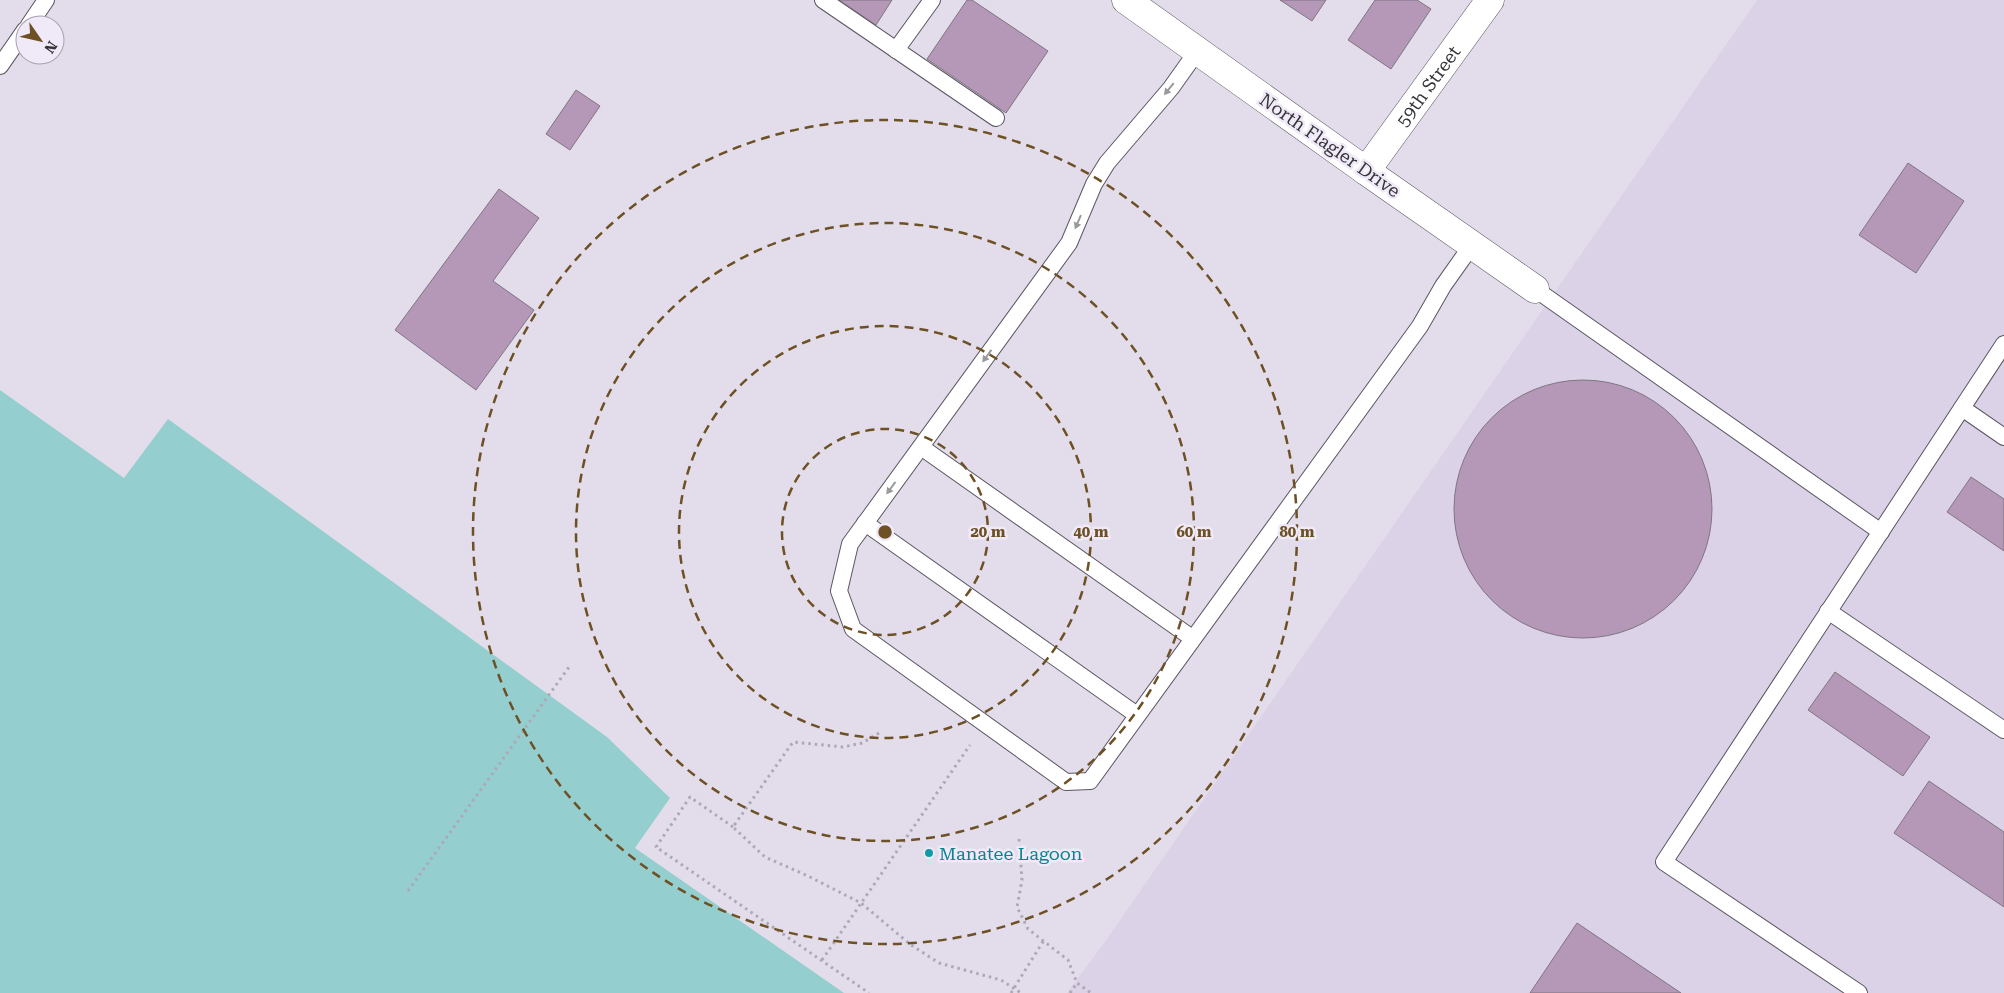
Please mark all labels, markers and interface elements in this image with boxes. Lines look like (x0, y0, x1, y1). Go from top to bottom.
north arrow (15, 15, 65, 65)
text: N (41, 38, 60, 56)
street label: 59th Street (1392, 41, 1464, 130)
one-way arrow (1163, 83, 1174, 96)
street label: North Flagler Drive (1256, 89, 1404, 201)
one-way arrow (1074, 215, 1081, 230)
one-way arrow (982, 349, 992, 363)
one-way arrow (886, 481, 896, 495)
centre of rings (876, 523, 894, 541)
text: 20 m (970, 523, 1006, 541)
text: 40 m (1073, 523, 1109, 541)
text: 60 m (1176, 523, 1212, 541)
text: 80 m (1279, 523, 1315, 541)
place label: Manatee Lagoon (939, 843, 1083, 864)
marker: Manatee Lagoon (923, 847, 935, 859)

